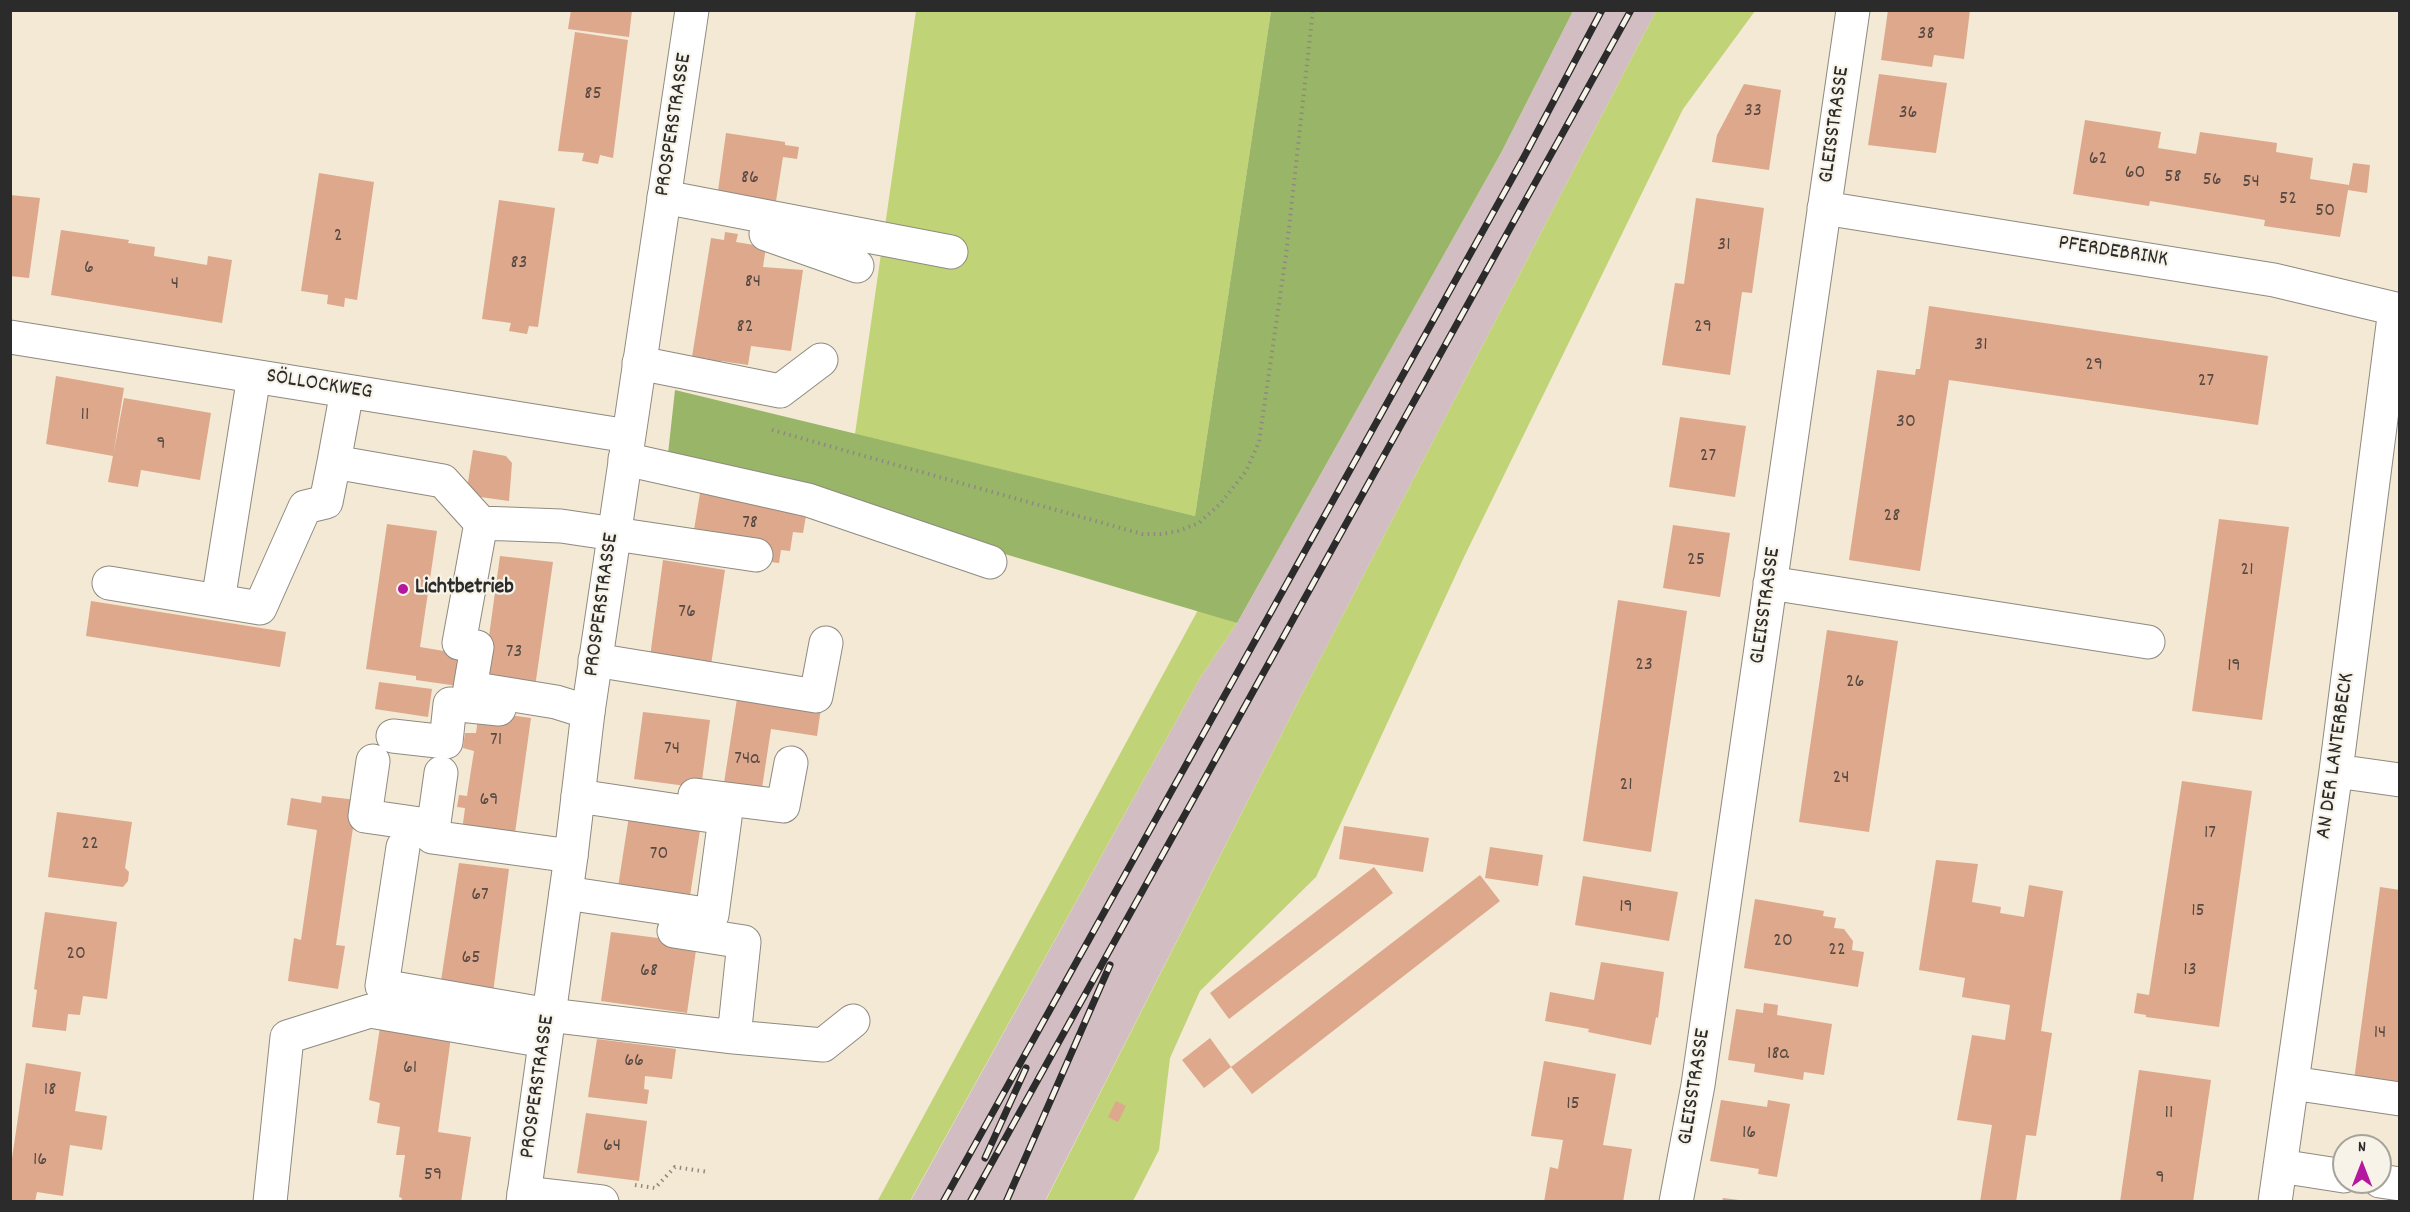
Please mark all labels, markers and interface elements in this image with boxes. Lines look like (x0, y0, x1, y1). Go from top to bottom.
house number: 38 (1918, 23, 1934, 47)
street label: PROSPERSTRASSE (651, 52, 699, 198)
street label: GLEISSTRASSE (1815, 65, 1857, 185)
house number: 85 (584, 83, 602, 107)
house number: 33 (1744, 100, 1762, 124)
house number: 36 (1899, 102, 1917, 126)
house number: 62 (2089, 148, 2107, 172)
house number: 60 (2125, 162, 2145, 186)
house number: 58 (2164, 166, 2182, 190)
house number: 86 (741, 167, 759, 191)
house number: 56 (2202, 169, 2222, 193)
house number: 54 (2242, 171, 2260, 195)
house number: 52 (2279, 188, 2297, 212)
house number: 50 (2315, 200, 2335, 224)
house number: 2 (334, 225, 342, 249)
street label: PFERDEBRINK (2056, 231, 2170, 275)
house number: 31 (1717, 234, 1731, 258)
house number: 83 (511, 252, 527, 276)
house number: 6 (84, 257, 94, 281)
house number: 84 (745, 271, 761, 295)
house number: 4 (171, 273, 179, 297)
house number: 82 (737, 316, 753, 340)
house number: 29 (1694, 316, 1712, 340)
house number: 31 (1974, 334, 1988, 358)
house number: 29 (2085, 354, 2103, 378)
street label: SÖLLOCKWEG (264, 365, 374, 407)
house number: 27 (2198, 370, 2214, 394)
house number: 11 (81, 404, 89, 428)
house number: 30 (1896, 411, 1916, 435)
house number: 9 (156, 433, 166, 457)
house number: 27 (1700, 445, 1716, 469)
house number: 28 (1884, 505, 1900, 529)
house number: 78 (742, 512, 758, 536)
street label: PROSPERSTRASSE (580, 532, 626, 678)
street label: GLEISSTRASSE (1746, 546, 1788, 666)
house number: 25 (1687, 549, 1705, 573)
house number: 21 (2240, 559, 2254, 583)
place label: Lichtbetrieb (415, 576, 514, 602)
marker: Lichtbetrieb (396, 582, 410, 596)
house number: 76 (678, 601, 696, 625)
house number: 73 (506, 641, 522, 665)
house number: 23 (1635, 654, 1653, 678)
house number: 19 (2227, 655, 2241, 679)
house number: 26 (1846, 671, 1864, 695)
street label: AN DER LANTERBECK (2312, 671, 2362, 841)
house number: 71 (490, 729, 502, 753)
house number: 74 (664, 738, 680, 762)
house number: 74a (734, 748, 760, 772)
house number: 24 (1832, 767, 1850, 791)
house number: 21 (1619, 774, 1633, 798)
house number: 69 (480, 789, 498, 813)
house number: 17 (2204, 822, 2216, 846)
house number: 22 (81, 833, 99, 857)
house number: 70 (650, 843, 668, 867)
house number: 67 (471, 884, 489, 908)
house number: 19 (1619, 896, 1633, 920)
house number: 15 (2191, 900, 2205, 924)
house number: 20 (1773, 930, 1793, 954)
house number: 22 (1828, 939, 1846, 963)
house number: 20 (66, 943, 86, 967)
house number: 65 (461, 947, 481, 971)
house number: 13 (2183, 959, 2197, 983)
house number: 68 (640, 960, 658, 984)
street label: PROSPERSTRASSE (516, 1014, 562, 1160)
house number: 14 (2374, 1022, 2386, 1046)
street label: GLEISSTRASSE (1674, 1027, 1718, 1147)
house number: 18a (1767, 1043, 1789, 1067)
house number: 66 (624, 1050, 644, 1074)
house number: 61 (403, 1057, 417, 1081)
house number: 18 (44, 1079, 56, 1103)
house number: 15 (1566, 1093, 1580, 1117)
house number: 11 (2165, 1102, 2173, 1126)
house number: 16 (1742, 1122, 1756, 1146)
north arrow (2332, 1134, 2392, 1194)
house number: 64 (603, 1135, 621, 1159)
text: N (2358, 1136, 2366, 1159)
house number: 16 (33, 1149, 47, 1173)
house number: 59 (424, 1164, 442, 1188)
house number: 9 (2155, 1167, 2165, 1191)

